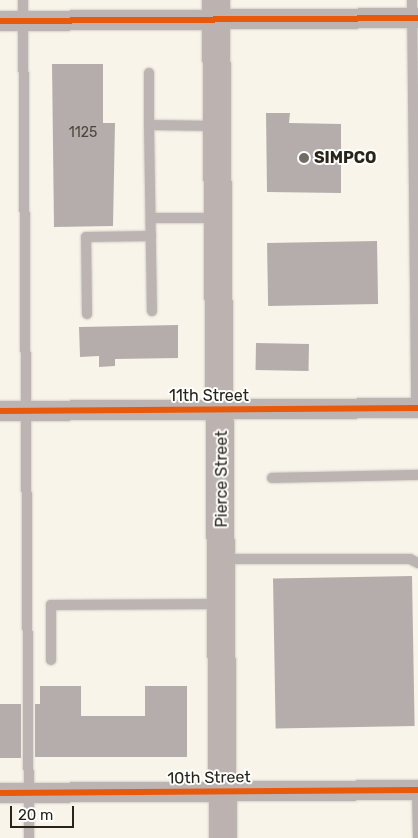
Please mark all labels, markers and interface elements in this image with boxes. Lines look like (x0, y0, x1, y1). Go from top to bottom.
house number: 1125 (69, 125, 97, 141)
place label: SIMPCO (314, 148, 376, 168)
marker: SIMPCO (298, 152, 310, 164)
street label: 11th Street (169, 386, 249, 406)
street label: Pierce Street (212, 431, 232, 527)
street label: 10th Street (167, 768, 251, 788)
scale bar (12, 796, 76, 828)
text: 20 m (18, 806, 53, 824)

